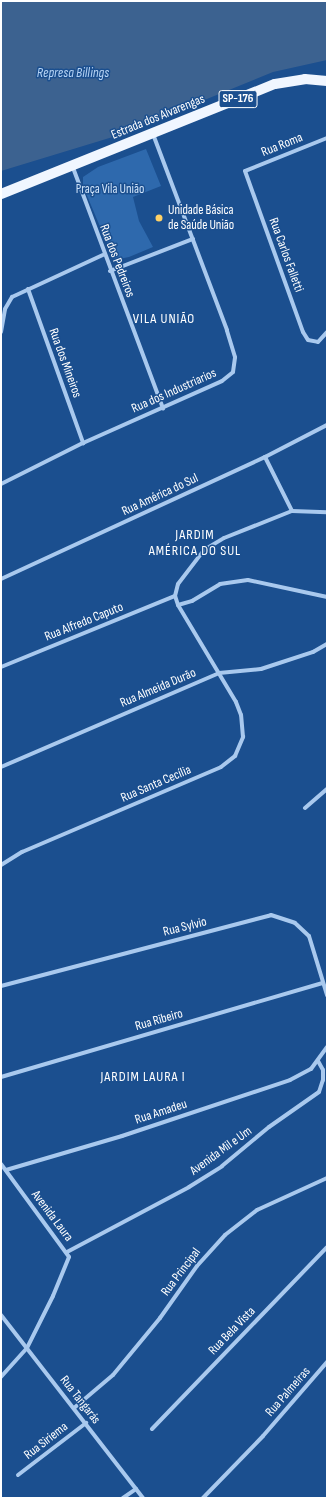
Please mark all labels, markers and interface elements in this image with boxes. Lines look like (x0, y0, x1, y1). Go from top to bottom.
water label: Represa Billings (37, 65, 109, 81)
road number: SP-176 (218, 89, 258, 109)
street label: Estrada dos Alvarengas (109, 91, 207, 143)
street label: Rua Roma (259, 130, 305, 160)
park label: Praça Vila União (76, 181, 144, 197)
place label: Unidade Básica de Saúde União (168, 203, 234, 234)
marker: Unidade Básica de Saúde União (153, 212, 165, 224)
street label: Rua Carlos Falletti (265, 216, 307, 294)
street label: Rua dos Pedreiros (96, 222, 138, 300)
district label: VILA UNIÃO (133, 311, 195, 327)
street label: Rua dos Mineiros (45, 326, 85, 400)
street label: Rua dos Industriarios (129, 365, 219, 417)
street label: Rua América do Sul (119, 471, 201, 519)
district label: JARDIM AMÉRICA DO SUL (149, 527, 241, 560)
street label: Rua Alfredo Caputo (43, 599, 125, 645)
street label: Rua Almeida Durão (118, 665, 198, 711)
street label: Rua Santa Cecília (119, 762, 193, 806)
street label: Rua Sylvio (162, 914, 208, 940)
street label: Rua Ribeiro (133, 1006, 185, 1034)
district label: JARDIM LAURA I (100, 1069, 186, 1085)
street label: Rua Amadeu (133, 1096, 189, 1128)
street label: Avenida Mil e Um (187, 1123, 255, 1179)
street label: Avenida Laura (28, 1187, 76, 1245)
street label: Rua Principal (158, 1245, 204, 1299)
street label: Rua Bela Vista (205, 1304, 259, 1358)
street label: Rua Palmeiras (262, 1364, 314, 1420)
street label: Rua Tangarás (56, 1373, 104, 1427)
street label: Rua Siriema (21, 1419, 71, 1463)

